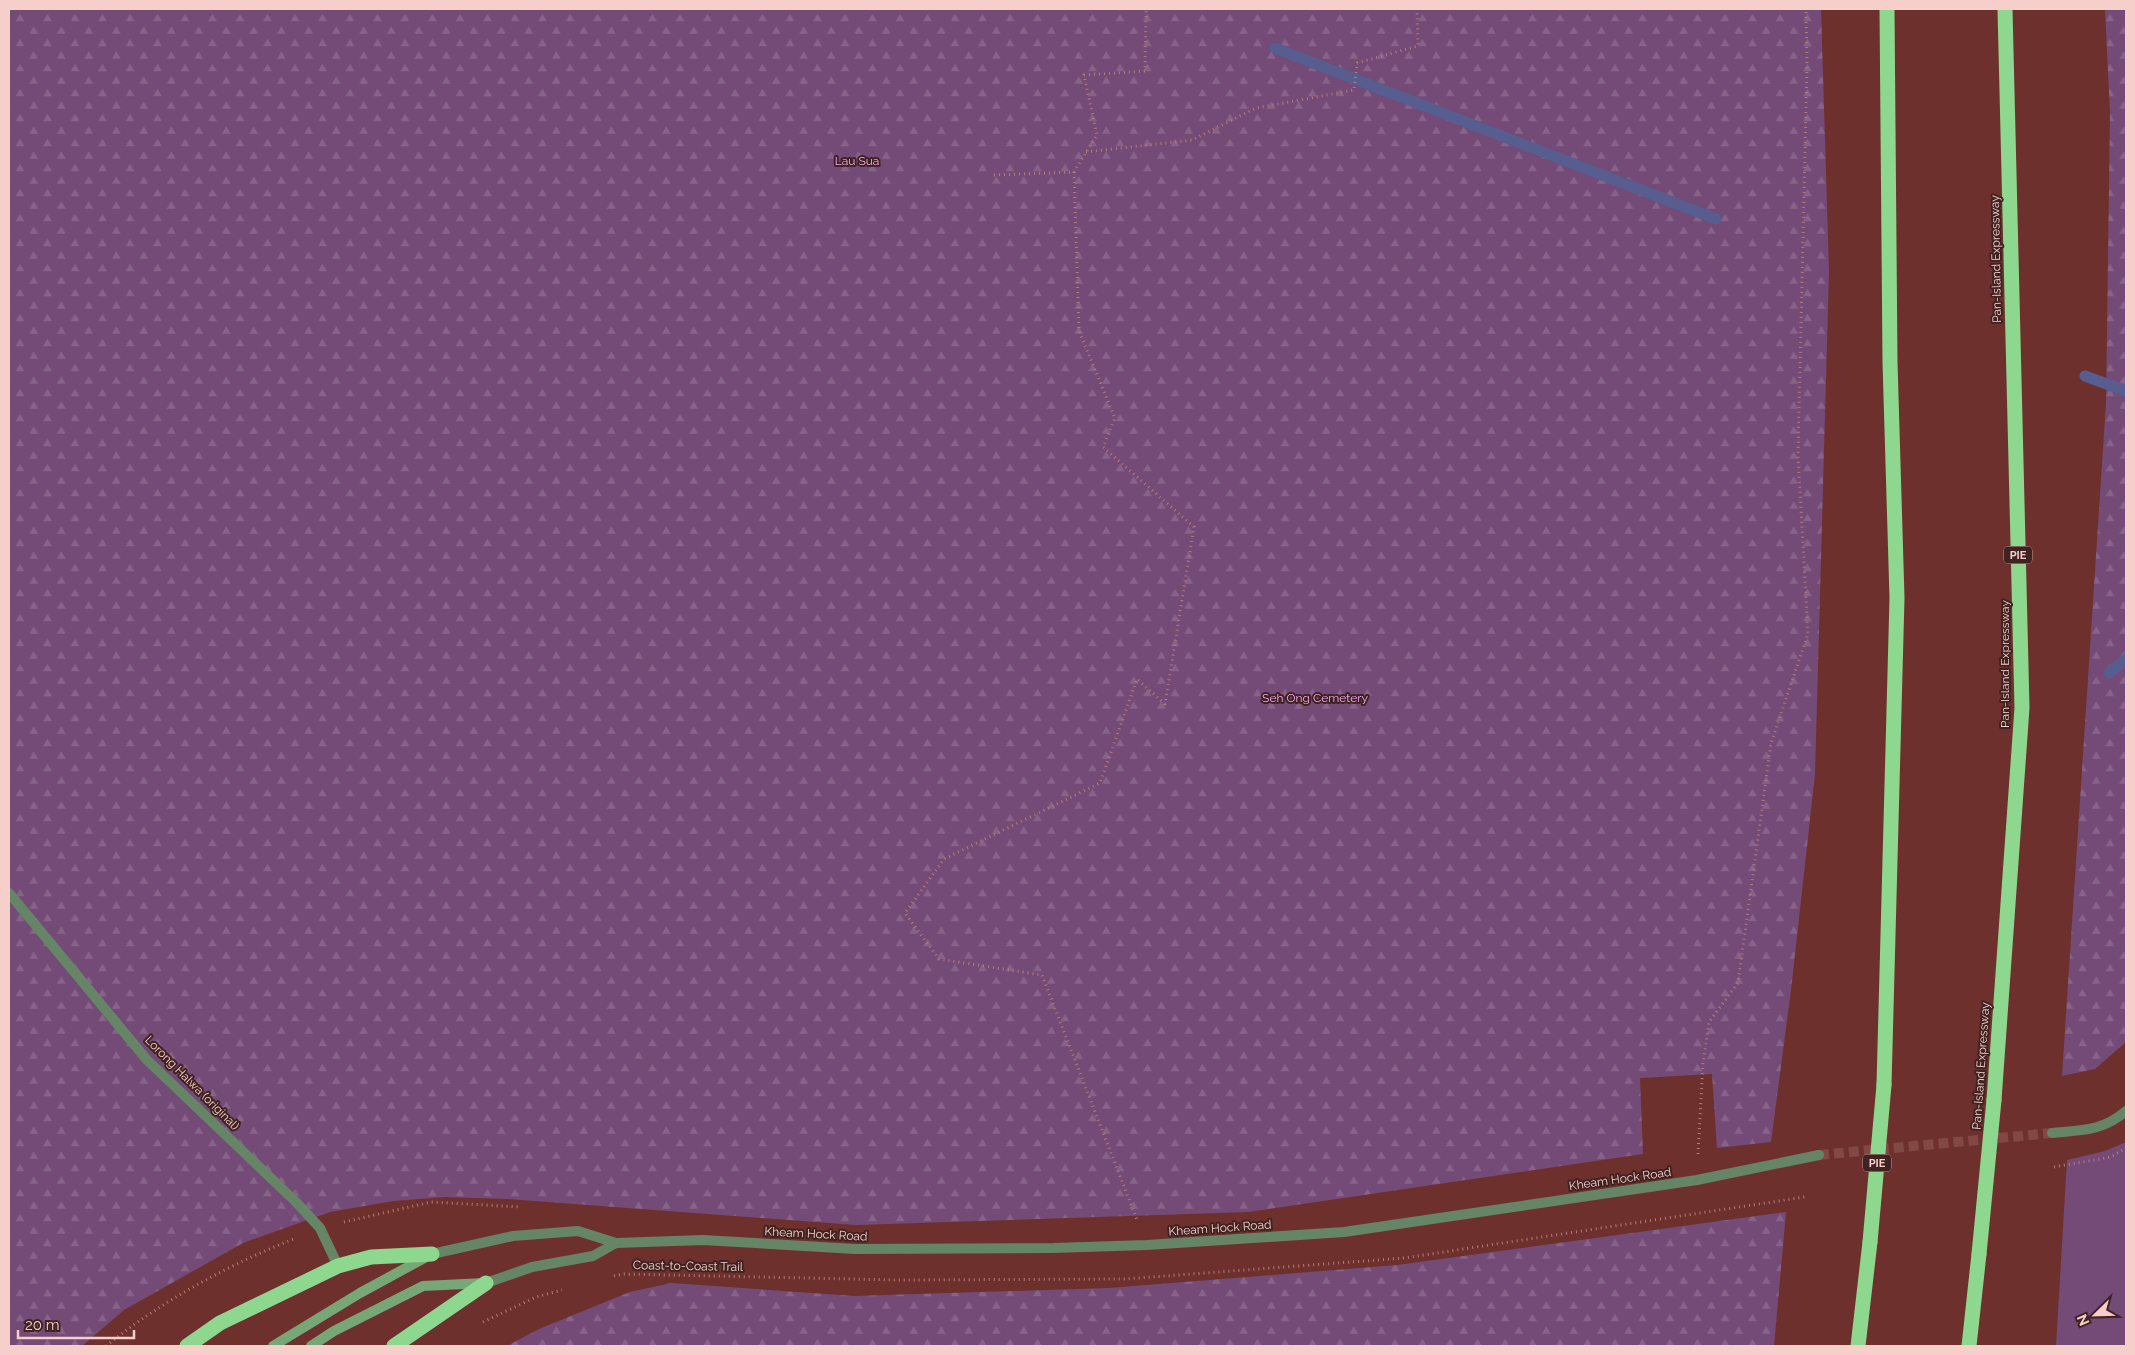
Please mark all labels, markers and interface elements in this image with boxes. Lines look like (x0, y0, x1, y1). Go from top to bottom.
park label: Lau Sua (835, 154, 879, 168)
street label: Pan-Island Expressway (1988, 195, 2004, 323)
road number: PIE (2004, 546, 2032, 564)
street label: Pan-Island Expressway (1998, 600, 2012, 728)
park label: Seh Ong Cemetery (1262, 691, 1368, 705)
street label: Pan-Island Expressway (1970, 1001, 1992, 1130)
street label: Lorong Halwa (original) (142, 1033, 242, 1133)
road number: PIE (1863, 1154, 1891, 1172)
street label: Kheam Hock Road (1568, 1165, 1672, 1193)
street label: Kheam Hock Road (1168, 1217, 1272, 1239)
street label: Kheam Hock Road (764, 1224, 868, 1244)
street label: Coast-to-Coast Trail (633, 1258, 744, 1274)
north arrow (2070, 1290, 2120, 1340)
scale bar (18, 1308, 134, 1340)
text: N (2074, 1312, 2092, 1328)
text: 20 m (25, 1316, 60, 1334)

